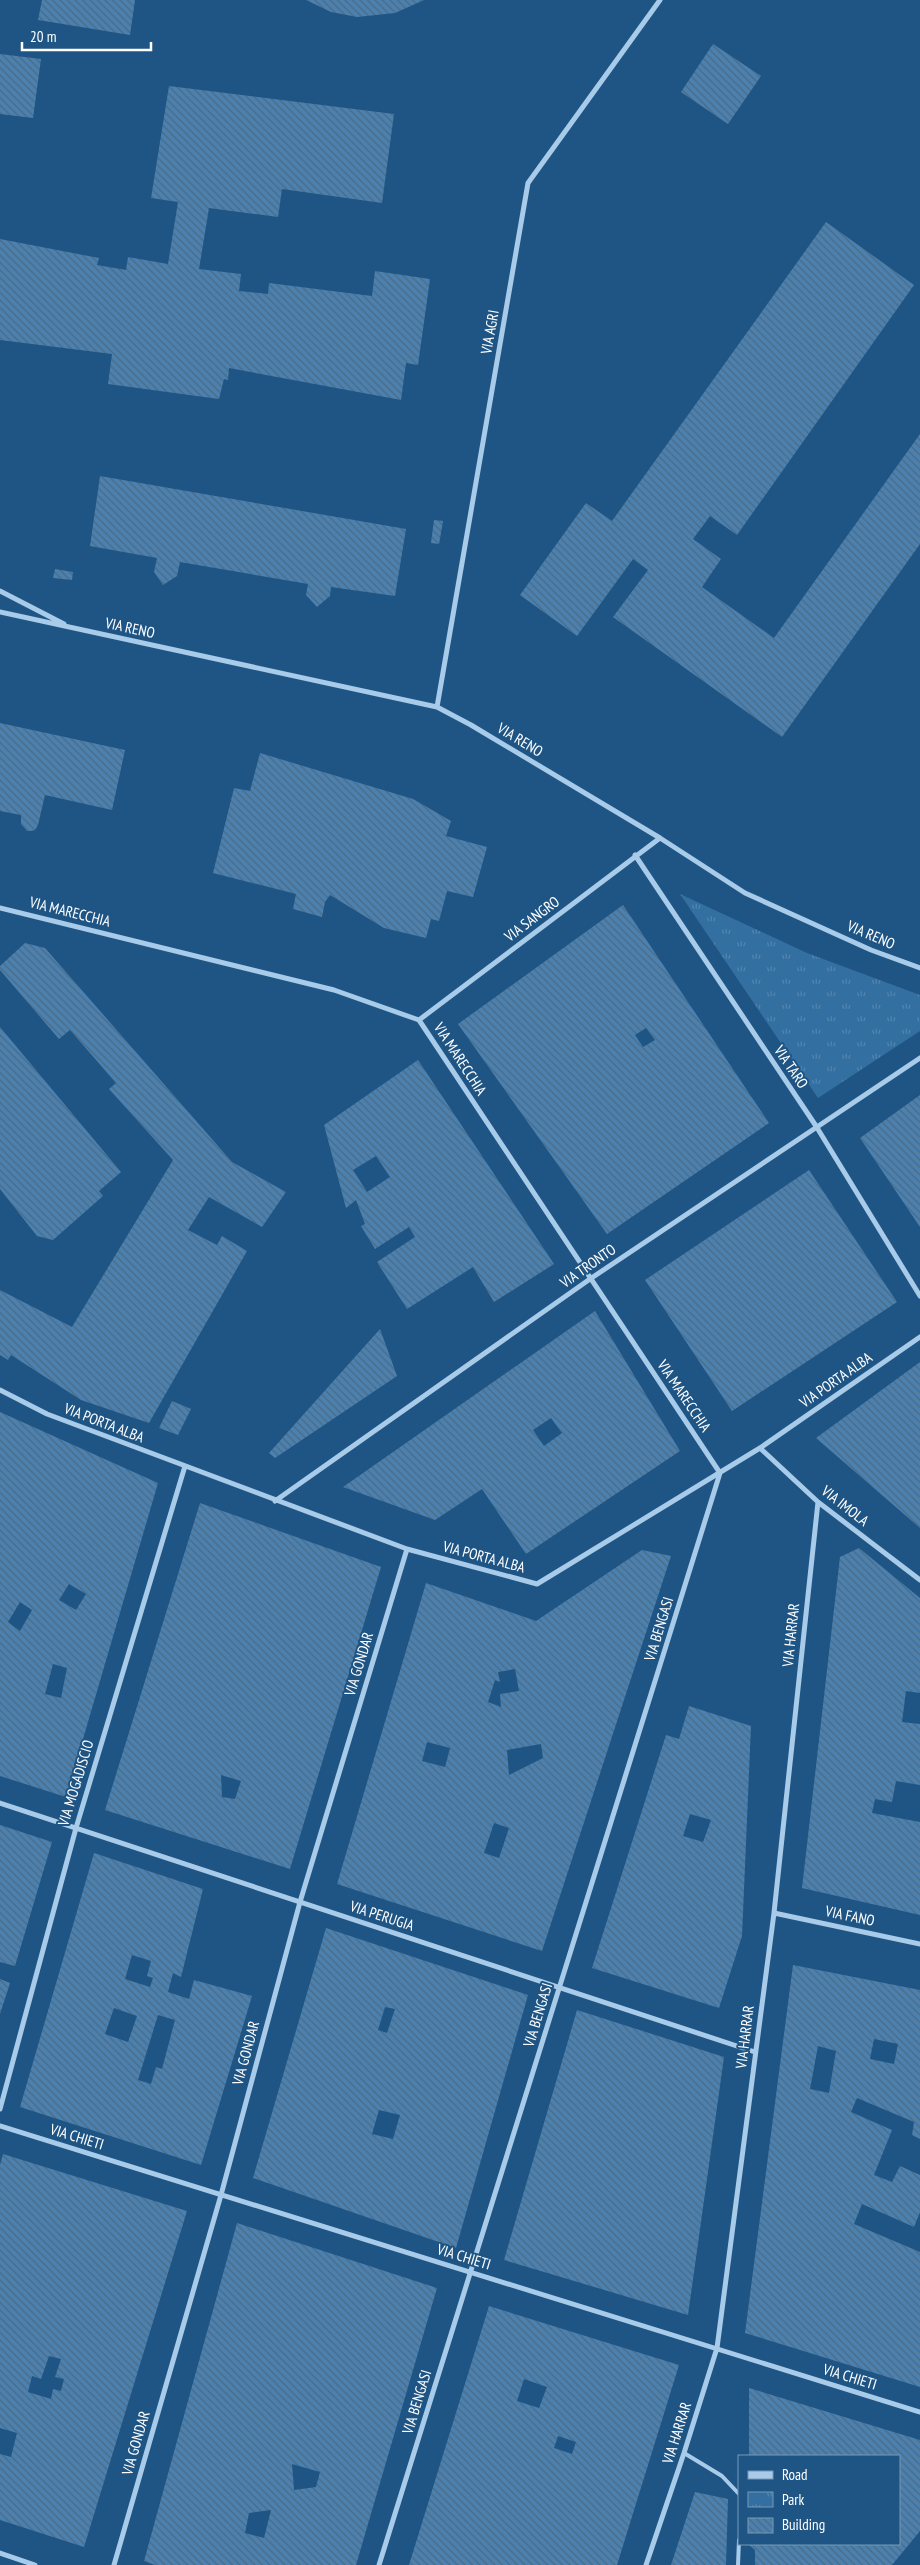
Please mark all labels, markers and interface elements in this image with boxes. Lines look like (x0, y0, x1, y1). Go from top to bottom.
scale bar (22, 20, 151, 52)
text: 20 m (30, 27, 56, 46)
street label: VIA AGRI (476, 308, 503, 357)
street label: VIA RENO (103, 613, 157, 642)
street label: VIA RENO (493, 718, 547, 761)
street label: VIA MARECCHIA (27, 892, 113, 931)
street label: VIA SANGRO (500, 892, 563, 946)
street label: VIA RENO (843, 916, 898, 953)
street label: VIA MARECCHIA (429, 1018, 491, 1099)
street label: VIA TARO (770, 1041, 813, 1092)
street label: VIA TRONTO (555, 1239, 619, 1292)
street label: VIA PORTA ALBA (795, 1347, 876, 1412)
street label: VIA MARECCHIA (653, 1355, 716, 1436)
street label: VIA PORTA ALBA (61, 1398, 148, 1447)
street label: VIA IMOLA (817, 1481, 874, 1531)
street label: VIA PORTA ALBA (440, 1536, 528, 1577)
street label: VIA BENGASI (639, 1594, 677, 1664)
street label: VIA HARRAR (778, 1602, 803, 1669)
street label: VIA GONDAR (340, 1630, 377, 1699)
street label: VIA MOGADISCIO (53, 1738, 98, 1829)
street label: VIA PERUGIA (347, 1896, 418, 1935)
street label: VIA FANO (823, 1901, 876, 1930)
street label: VIA BENGASI (518, 1980, 556, 2050)
street label: VIA HARRAR (731, 2004, 758, 2071)
street label: VIA GONDAR (228, 2019, 263, 2088)
street label: VIA CHIETI (47, 2119, 106, 2154)
street label: VIA CHIETI (434, 2239, 493, 2274)
street label: VIA CHIETI (820, 2359, 879, 2394)
street label: VIA BENGASI (397, 2367, 435, 2437)
street label: VIA HARRAR (657, 2400, 695, 2467)
street label: VIA GONDAR (117, 2409, 154, 2478)
legend (738, 2455, 900, 2545)
text: Road (782, 2465, 808, 2484)
text: Park (782, 2490, 804, 2509)
text: Building (782, 2515, 825, 2534)

